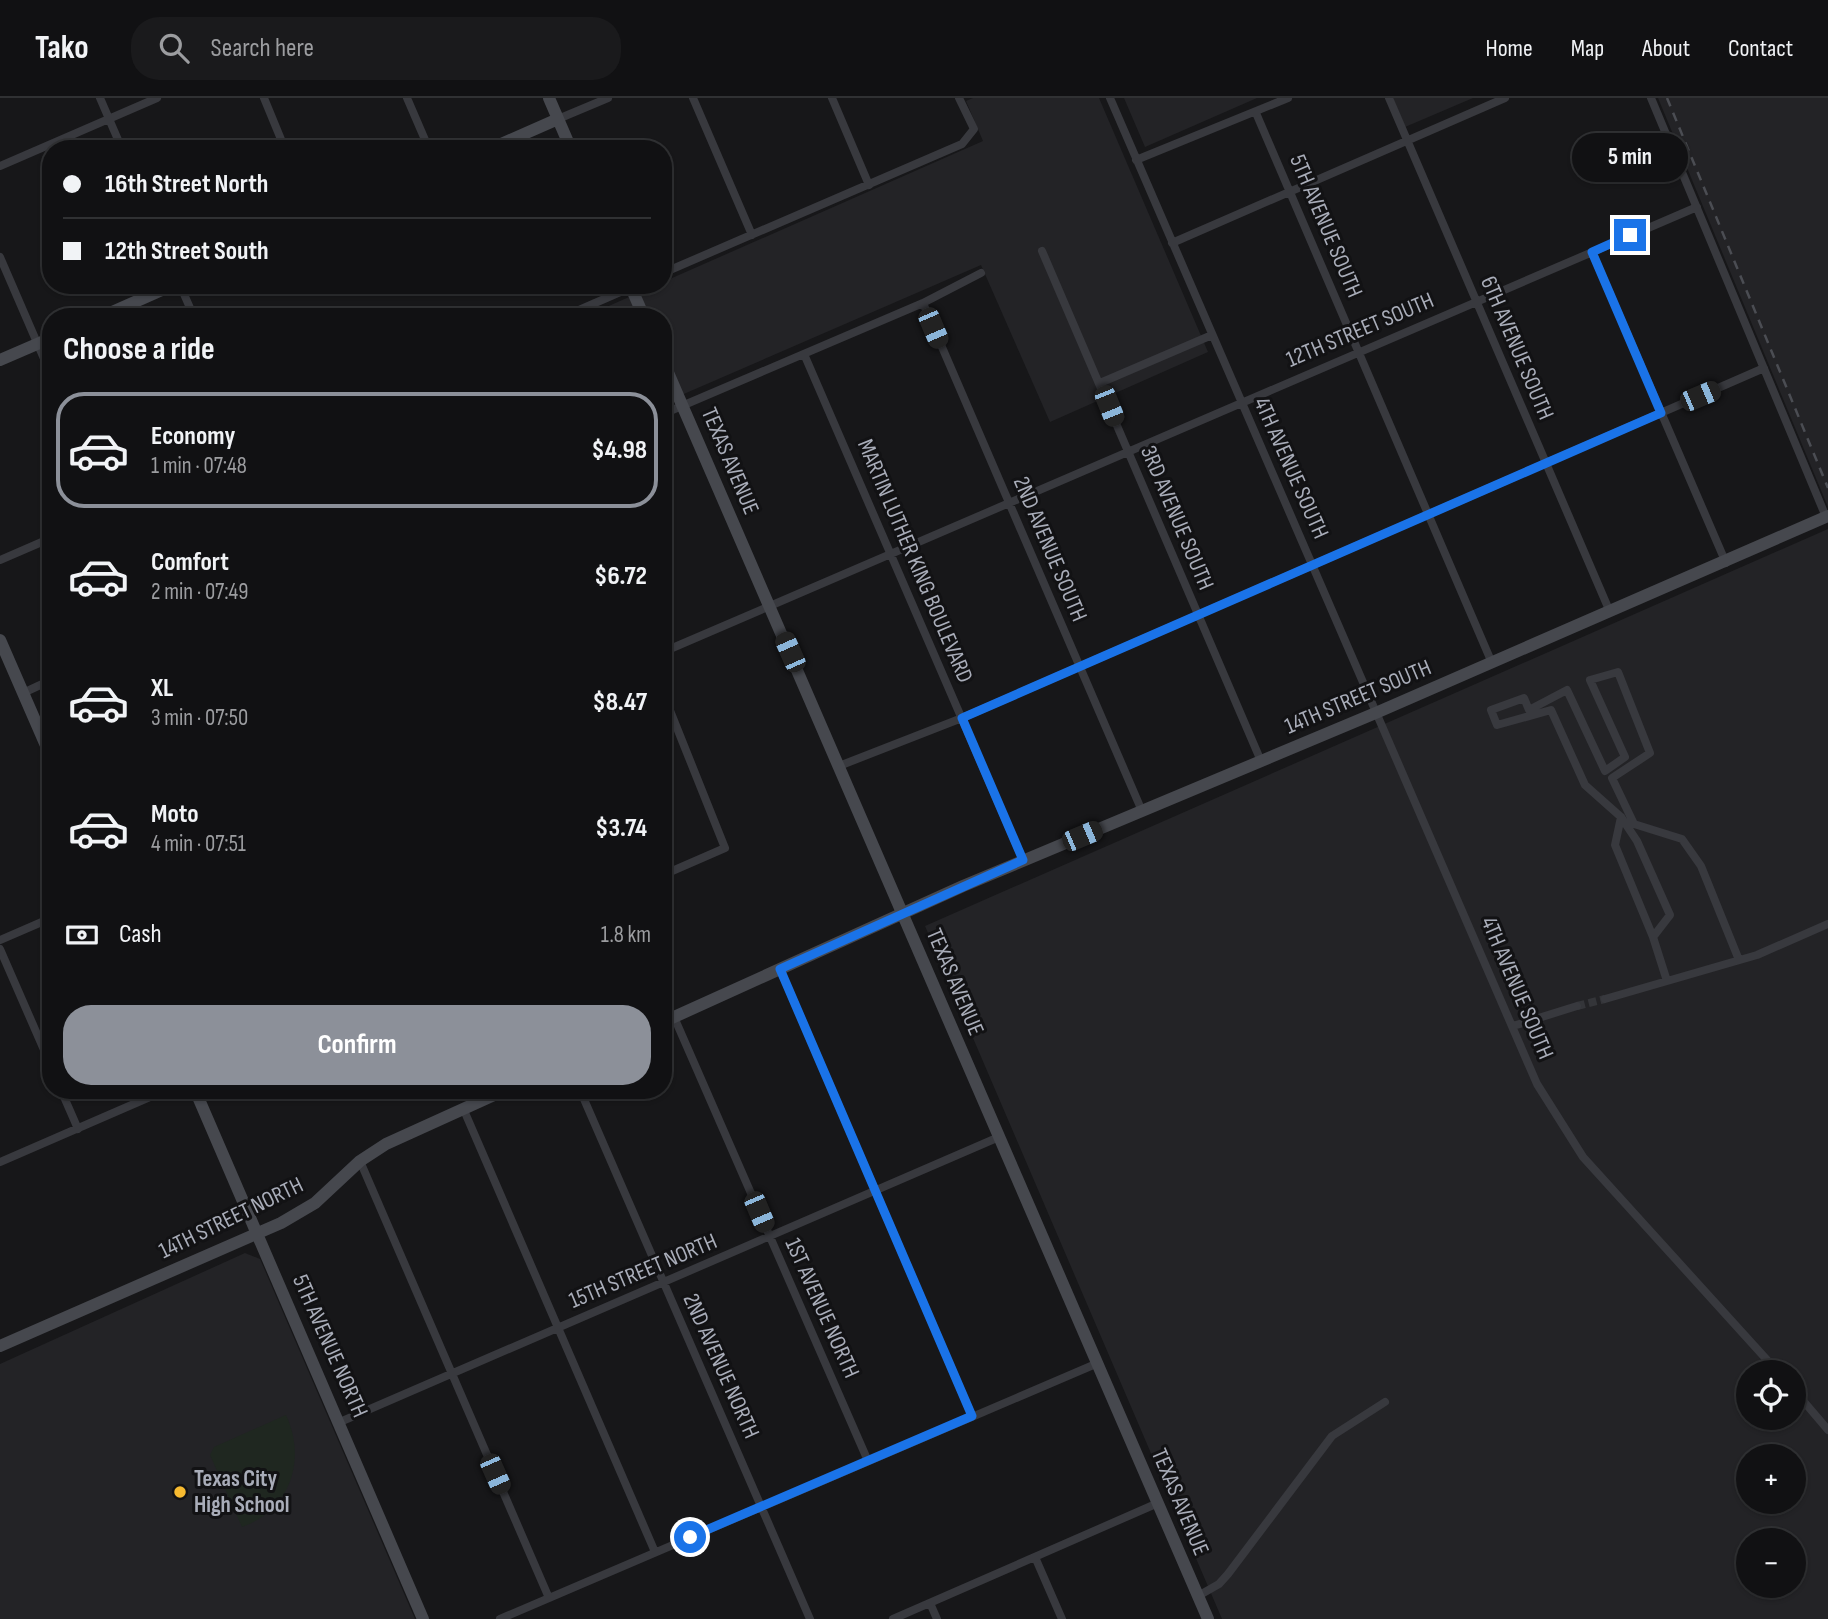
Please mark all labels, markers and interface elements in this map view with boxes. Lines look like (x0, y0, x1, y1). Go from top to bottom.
search box (131, 17, 621, 80)
text: Tako (35, 28, 89, 68)
icon: search (155, 29, 193, 67)
text: Search here (211, 33, 314, 64)
text: Home (1485, 34, 1533, 63)
text: Map (1571, 34, 1604, 63)
text: About (1642, 34, 1690, 63)
text: Contact (1728, 34, 1793, 63)
callout: 5 min (1572, 134, 1688, 183)
text: 5 min (1608, 143, 1652, 171)
street label: 5TH AVENUE SOUTH (1283, 150, 1369, 302)
text: 16th Street North (105, 169, 268, 200)
route end (1614, 219, 1646, 251)
text: 12th Street South (105, 236, 269, 267)
street label: 6TH AVENUE SOUTH (1474, 272, 1560, 424)
street label: 12TH STREET SOUTH (1282, 286, 1438, 374)
car (916, 305, 951, 351)
text: Choose a ride (63, 330, 215, 369)
car (1677, 378, 1724, 414)
car (1092, 383, 1127, 429)
street label: 4TH AVENUE SOUTH (1247, 393, 1335, 543)
street label: TEXAS AVENUE (695, 403, 765, 519)
icon: car (67, 419, 130, 482)
text: Economy (151, 421, 235, 452)
text: $4.98 (591, 435, 647, 466)
street label: MARTIN LUTHER KING BOULEVARD (851, 435, 979, 687)
street label: 3RD AVENUE SOUTH (1134, 442, 1220, 594)
text: 1 min · 07:48 (151, 452, 247, 480)
street label: 2ND AVENUE SOUTH (1007, 472, 1093, 626)
icon: car (67, 545, 130, 608)
text: Comfort (151, 547, 229, 578)
text: $6.72 (594, 561, 647, 592)
text: 2 min · 07:49 (151, 578, 248, 606)
car (772, 629, 809, 675)
street label: 14TH STREET SOUTH (1281, 654, 1435, 740)
icon: car (67, 671, 130, 734)
text: XL (151, 673, 173, 704)
text: $8.47 (592, 687, 647, 718)
text: 3 min · 07:50 (151, 704, 248, 732)
icon: car (67, 797, 130, 860)
text: Moto (151, 799, 199, 830)
text: $3.74 (595, 813, 647, 844)
car (1059, 818, 1106, 854)
text: 4 min · 07:51 (151, 830, 246, 858)
street label: 4TH AVENUE SOUTH (1474, 913, 1560, 1063)
icon: cash (63, 916, 101, 954)
text: Cash (119, 919, 162, 950)
text: 1.8 km (601, 921, 651, 949)
street label: TEXAS AVENUE (920, 924, 990, 1040)
button: Confirm (63, 1005, 651, 1085)
street label: 14TH STREET NORTH (154, 1171, 308, 1265)
car (742, 1189, 777, 1235)
street label: 15TH STREET NORTH (565, 1227, 721, 1315)
street label: 1ST AVENUE NORTH (779, 1234, 865, 1382)
street label: 5TH AVENUE NORTH (286, 1270, 374, 1422)
street label: 2ND AVENUE NORTH (677, 1289, 765, 1443)
map controls (1736, 1360, 1806, 1598)
button: locate (1736, 1360, 1806, 1430)
street label: TEXAS AVENUE (1145, 1444, 1215, 1560)
button: + (1736, 1444, 1806, 1514)
car (477, 1451, 514, 1497)
place label: Texas City High School (194, 1465, 289, 1519)
marker: Texas City High School (172, 1484, 188, 1500)
route start (674, 1521, 706, 1553)
button: − (1736, 1528, 1806, 1598)

